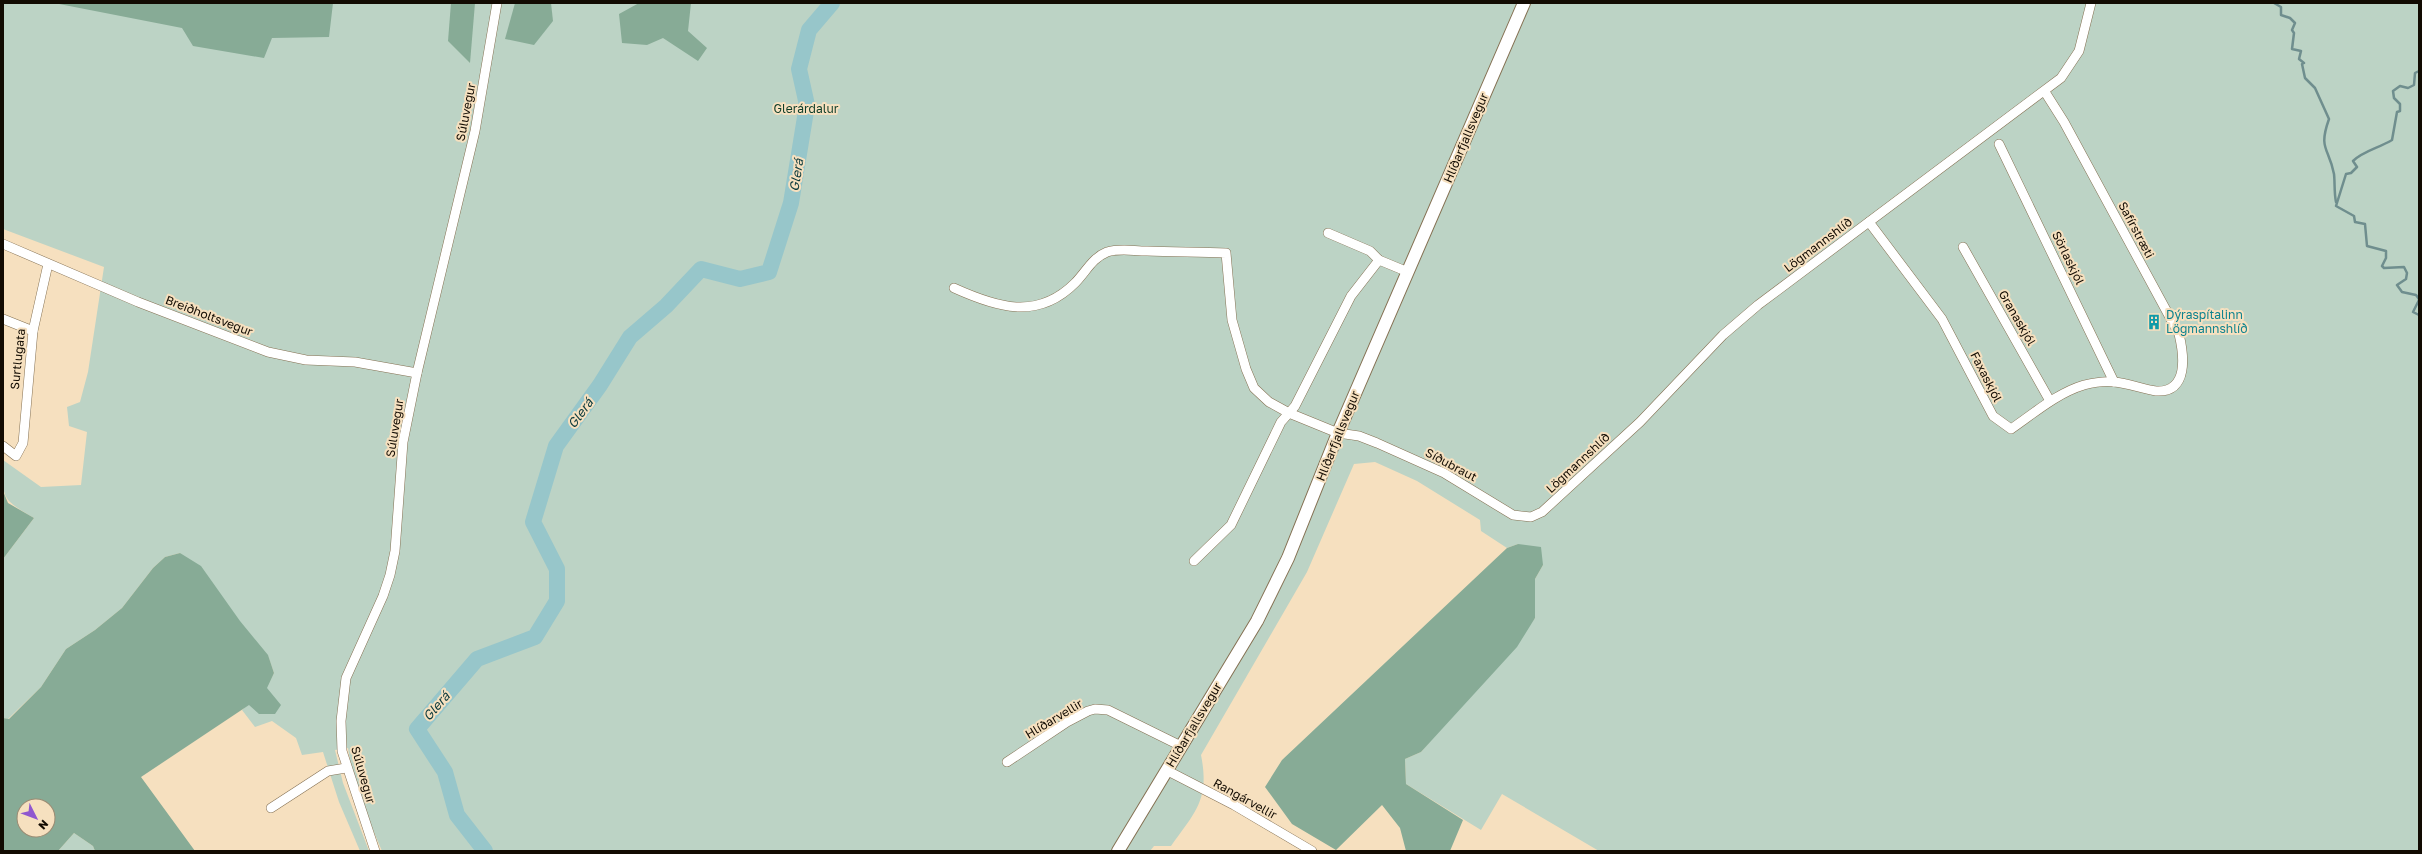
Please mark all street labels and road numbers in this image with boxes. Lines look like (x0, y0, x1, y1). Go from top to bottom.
street label: Súluvegur (453, 81, 479, 142)
street label: Hlíðarfjallsvegur (1440, 90, 1491, 185)
street label: Safírstræti (2115, 199, 2158, 261)
street label: Lögmannshlíð (1781, 214, 1855, 275)
street label: Sörlaskjól (2049, 229, 2088, 287)
street label: Granaskjól (1996, 287, 2039, 348)
street label: Breiðholtsvegur (164, 292, 255, 339)
street label: Surtlugata (7, 328, 28, 390)
street label: Faxaskjól (1967, 349, 2006, 405)
street label: Hlíðarfjallsvegur (1313, 388, 1363, 483)
street label: Súluvegur (382, 397, 407, 458)
street label: Lögmannshlíð (1543, 429, 1613, 496)
street label: Síðubraut (1423, 445, 1480, 484)
street label: Hlíðarfjallsvegur (1162, 679, 1225, 770)
street label: Hlíðarvellir (1022, 695, 1085, 742)
street label: Súluvegur (348, 745, 379, 805)
street label: Rangárvellir (1211, 775, 1280, 822)

